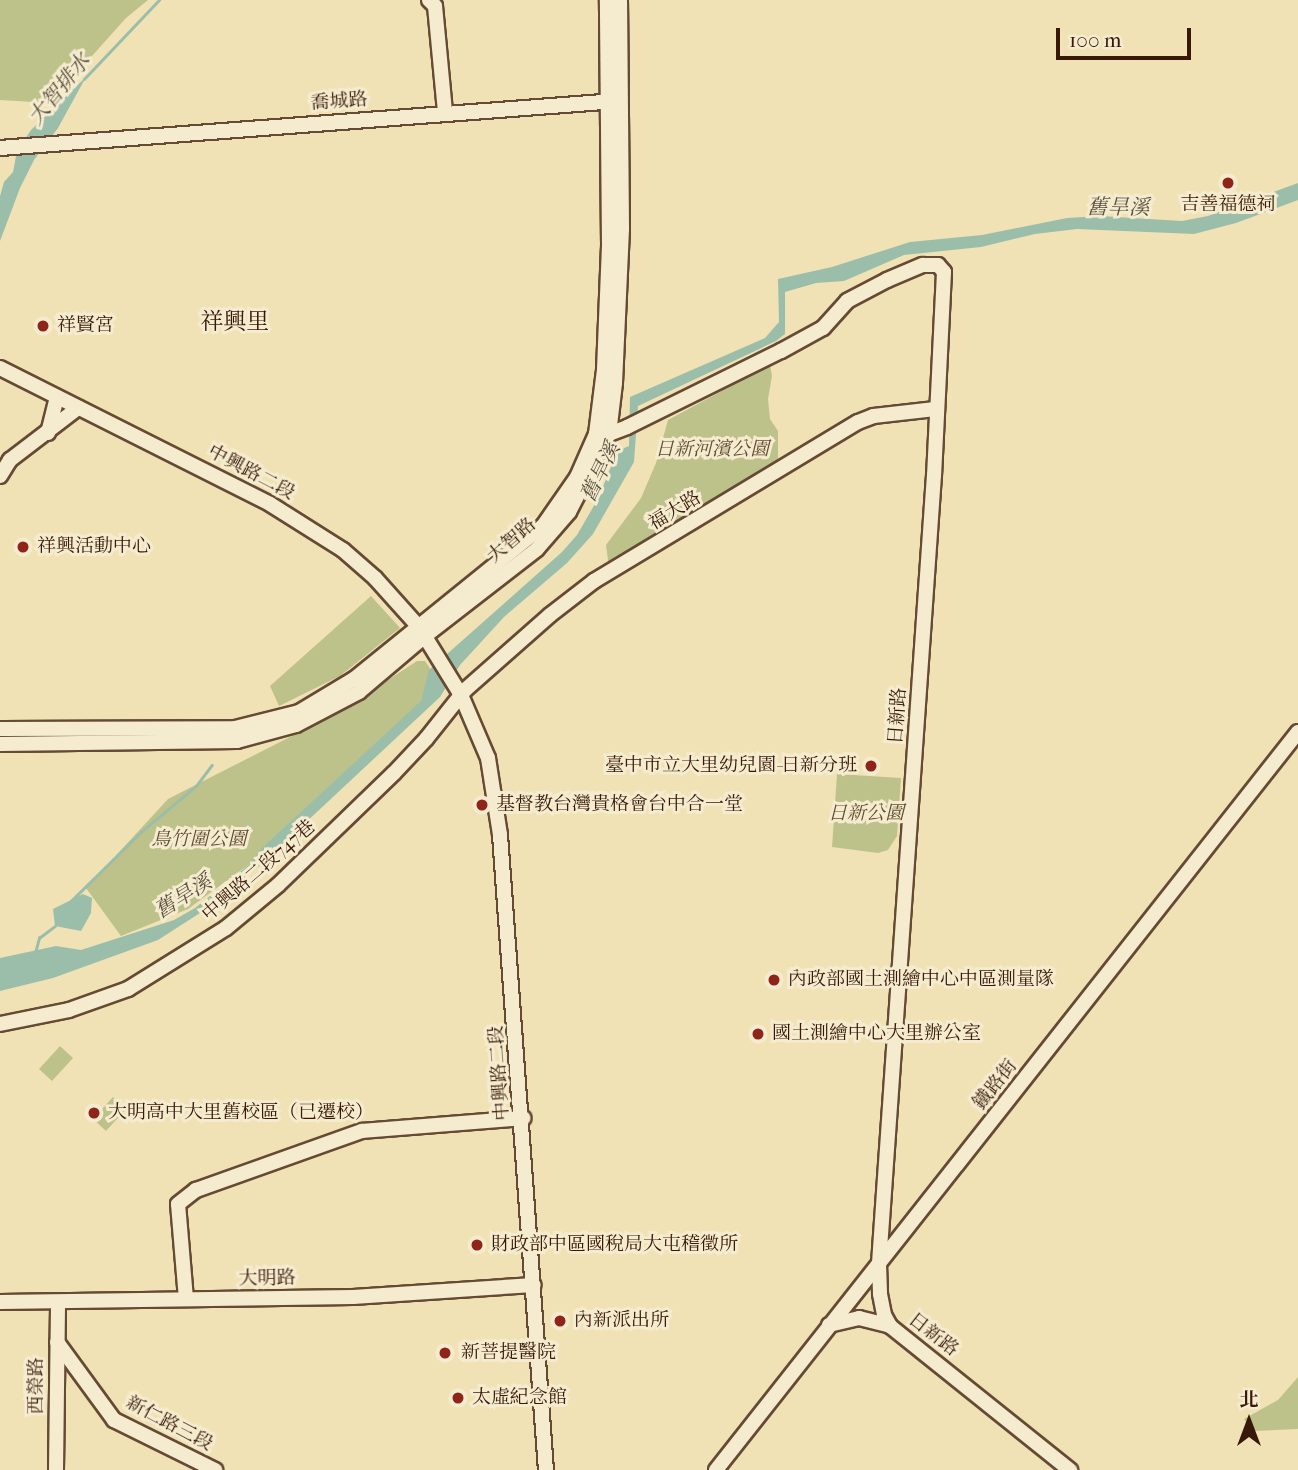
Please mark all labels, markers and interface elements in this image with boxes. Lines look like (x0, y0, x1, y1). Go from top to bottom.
scale bar (1060, 14, 1195, 58)
text: 100 m (1069, 28, 1122, 52)
water label: 大智排水 (23, 48, 95, 130)
street label: 喬城路 (310, 89, 368, 115)
marker: 吉善福德祠 (1220, 175, 1236, 191)
water label: 舊旱溪 (1086, 194, 1150, 220)
place label: 吉善福德祠 (1181, 194, 1275, 216)
district label: 祥興里 (201, 308, 269, 336)
place label: 祥賢宮 (57, 315, 114, 337)
marker: 祥賢宮 (35, 318, 51, 334)
water label: 舊旱溪 (575, 438, 625, 506)
park label: 日新河濱公園 (655, 439, 769, 461)
street label: 中興路二段 (204, 441, 298, 505)
street label: 福大路 (645, 487, 705, 535)
street label: 大智路 (483, 514, 541, 568)
place label: 祥興活動中心 (37, 536, 151, 558)
marker: 祥興活動中心 (15, 539, 31, 555)
street label: 日新路 (885, 687, 911, 745)
place label: 臺中市立大里幼兒園-日新分班 (605, 755, 857, 777)
marker: 臺中市立大里幼兒園-日新分班 (863, 758, 879, 774)
place label: 基督教台灣貴格會台中合一堂 (496, 794, 743, 816)
marker: 基督教台灣貴格會台中合一堂 (474, 797, 490, 813)
park label: 日新公園 (828, 803, 904, 825)
street label: 中興路二段747巷 (198, 816, 320, 926)
park label: 鳥竹圍公園 (152, 829, 246, 851)
water label: 舊旱溪 (150, 869, 216, 923)
place label: 內政部國土測繪中心中區測量隊 (788, 969, 1054, 991)
marker: 內政部國土測繪中心中區測量隊 (766, 972, 782, 988)
place label: 國土測繪中心大里辦公室 (772, 1023, 981, 1045)
street label: 中興路二段 (485, 1025, 515, 1121)
marker: 國土測繪中心大里辦公室 (750, 1026, 766, 1042)
street label: 鐵路街 (969, 1056, 1023, 1114)
place label: 大明高中大里舊校區（已遷校） (108, 1102, 374, 1124)
marker: 大明高中大里舊校區（已遷校） (86, 1105, 102, 1121)
place label: 財政部中區國稅局大屯稽徵所 (491, 1234, 738, 1256)
marker: 財政部中區國稅局大屯稽徵所 (469, 1237, 485, 1253)
street label: 大明路 (238, 1267, 296, 1291)
street label: 日新路 (904, 1308, 962, 1362)
place label: 內新派出所 (574, 1310, 669, 1332)
marker: 內新派出所 (552, 1313, 568, 1329)
place label: 新菩提醫院 (461, 1342, 556, 1364)
marker: 新菩提醫院 (435, 1343, 455, 1363)
street label: 西榮路 (26, 1358, 48, 1414)
north arrow (1214, 1386, 1284, 1456)
place label: 太虛紀念館 (472, 1387, 567, 1409)
text: 北 (1239, 1389, 1259, 1411)
marker: 太虛紀念館 (450, 1390, 466, 1406)
street label: 新仁路三段 (122, 1392, 216, 1456)

